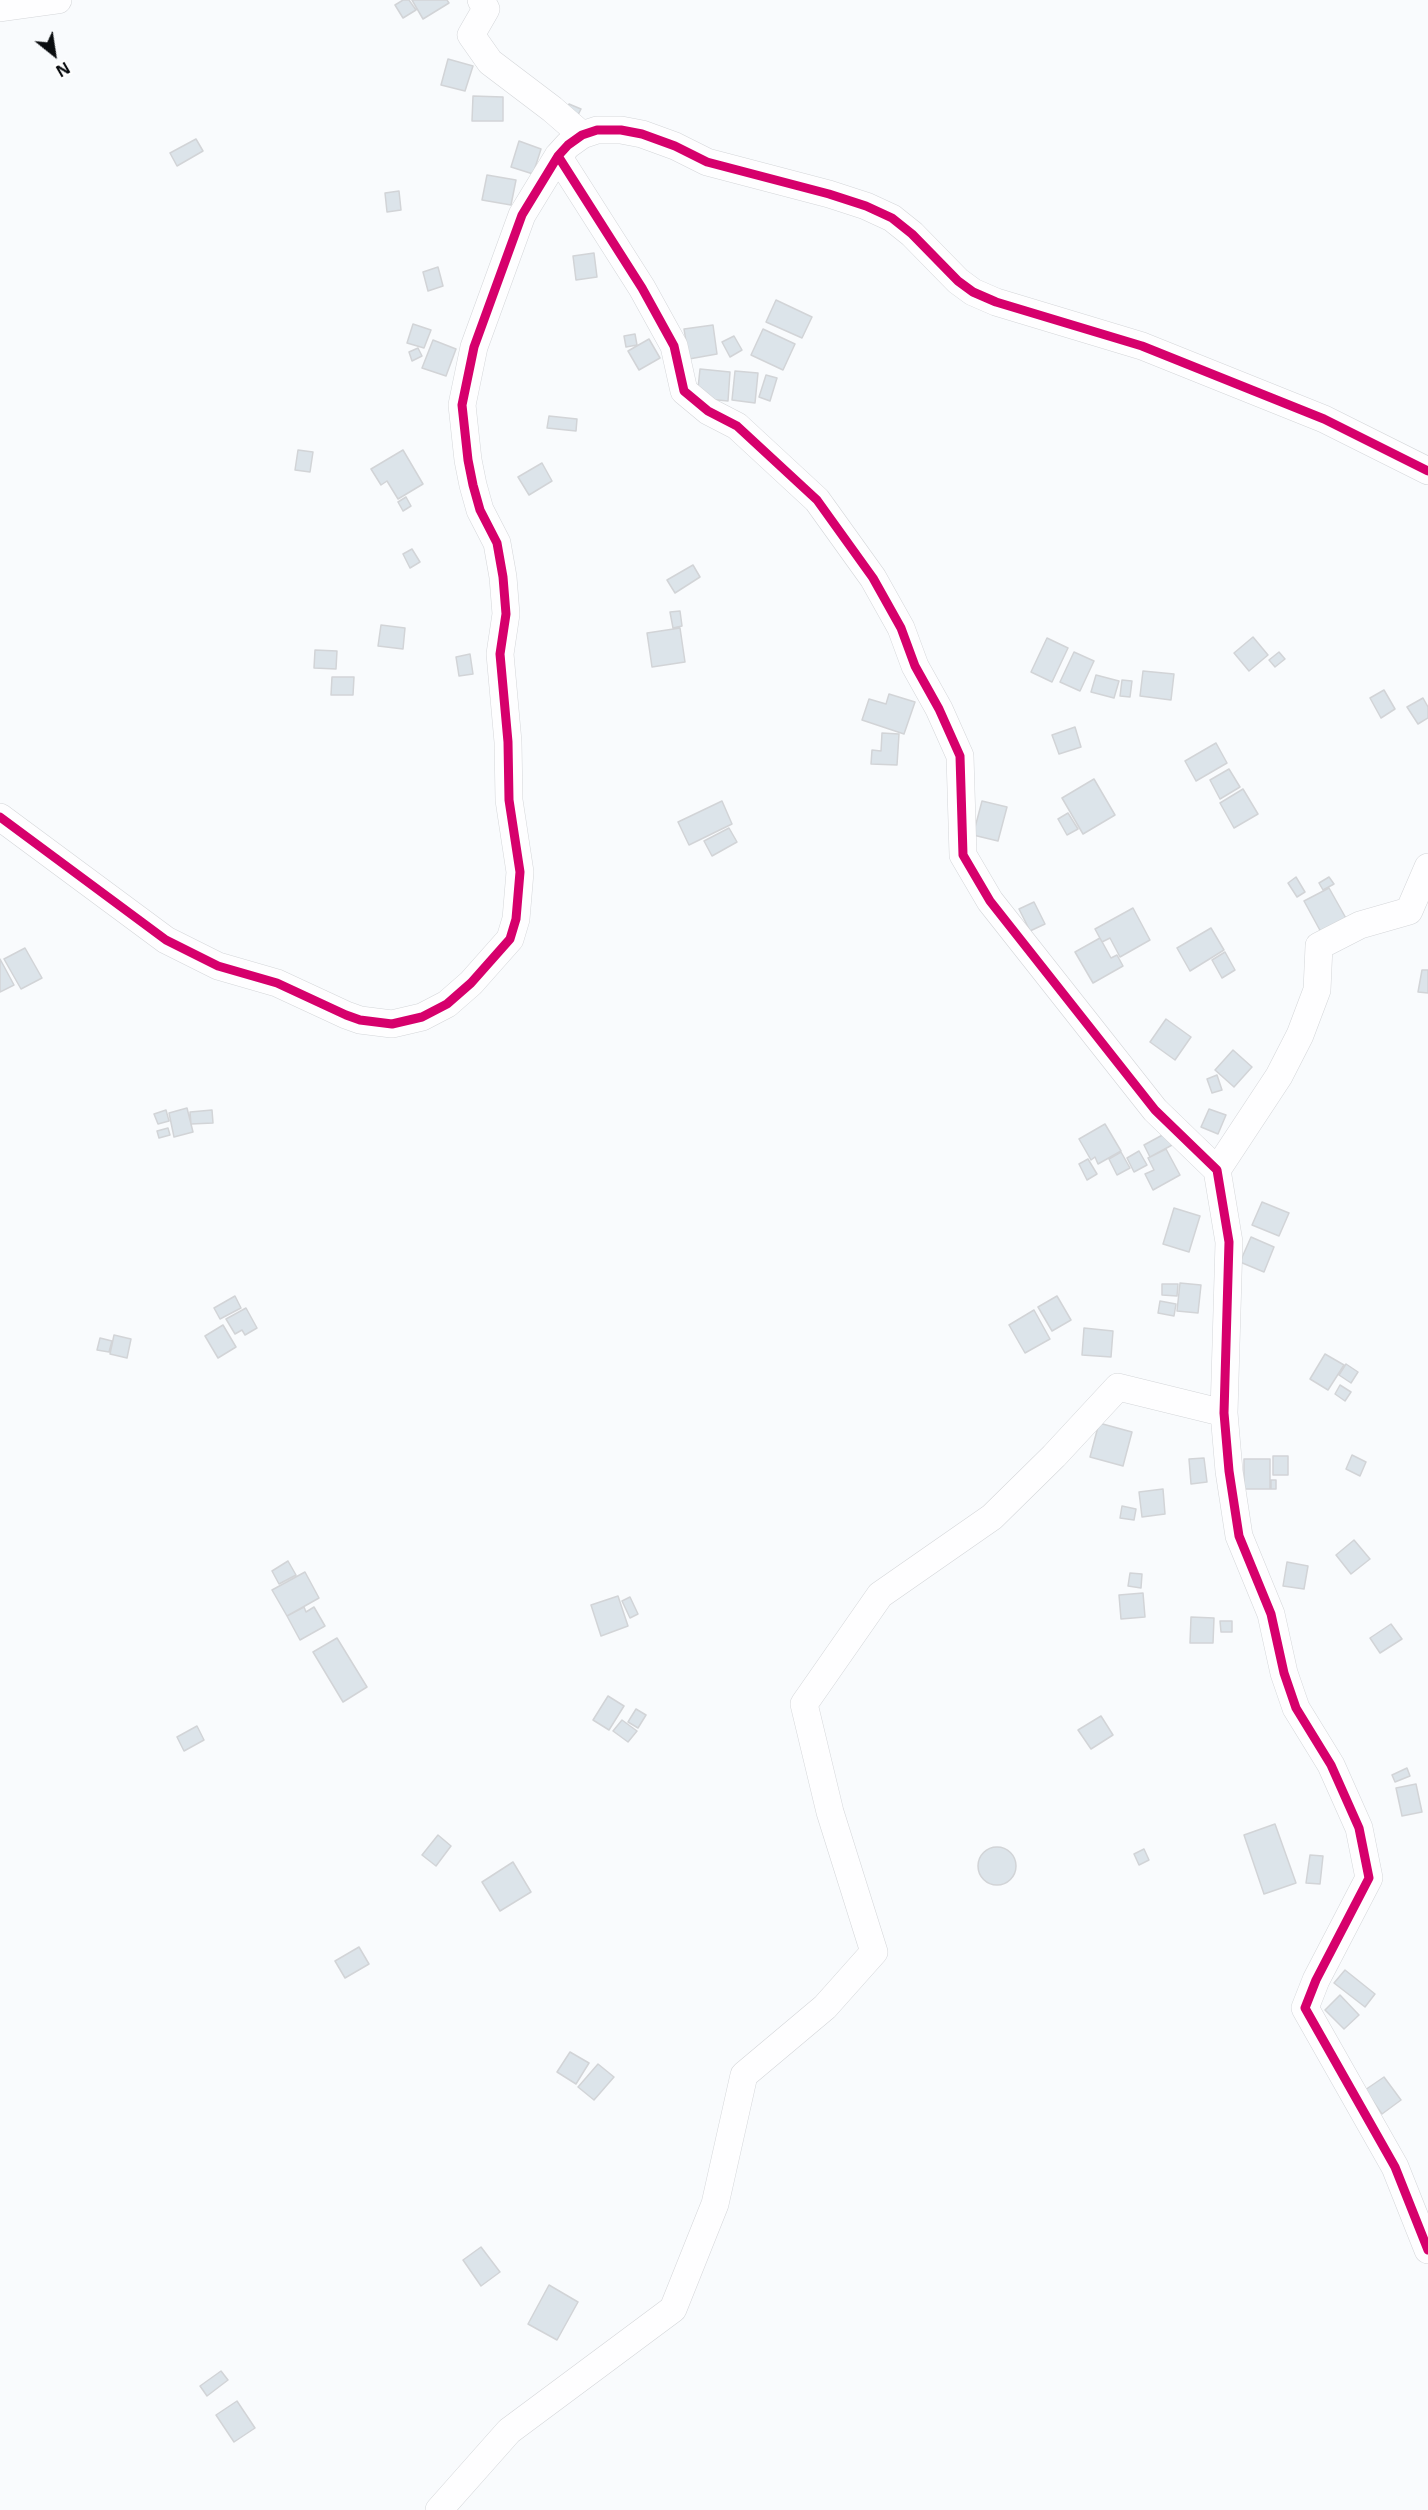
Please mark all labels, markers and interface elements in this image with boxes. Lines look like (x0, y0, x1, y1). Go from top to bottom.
north arrow (24, 24, 84, 84)
text: N (52, 57, 74, 82)

